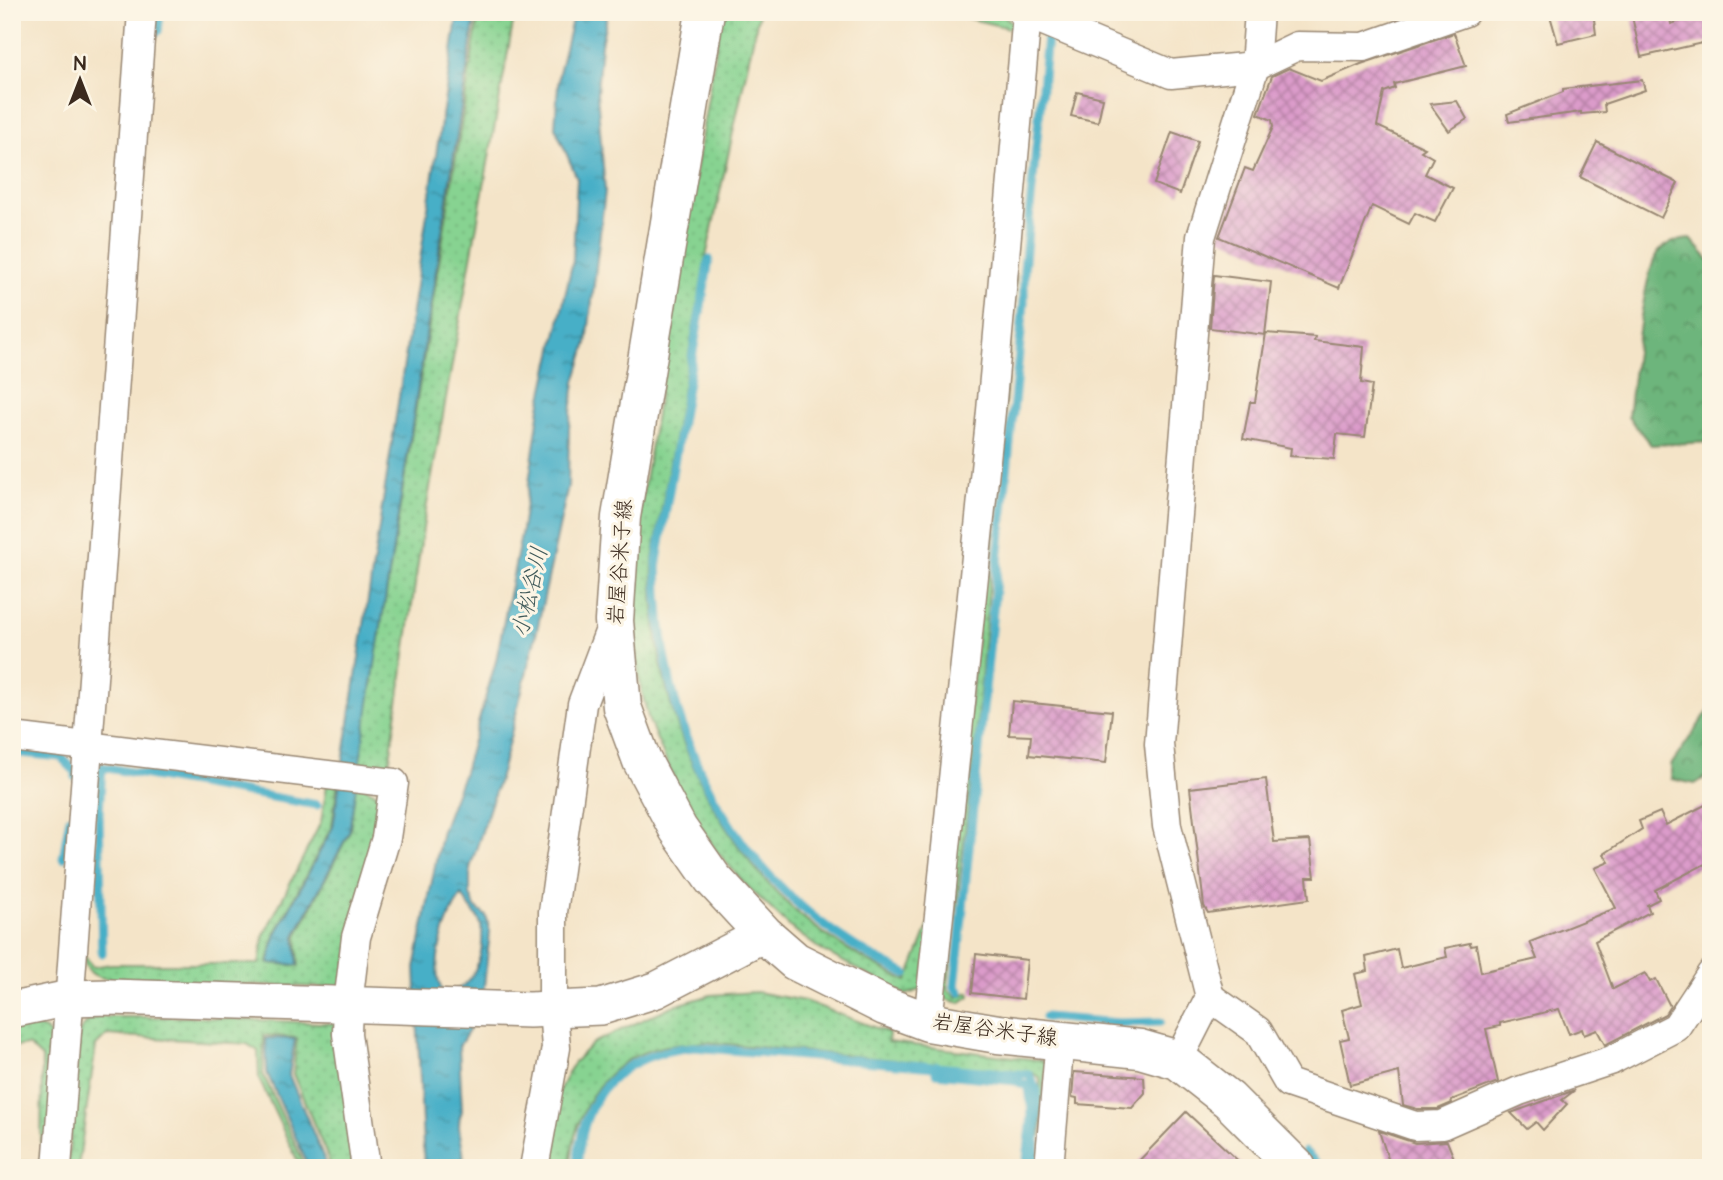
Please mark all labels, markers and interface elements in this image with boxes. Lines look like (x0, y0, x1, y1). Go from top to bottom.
north arrow (46, 46, 116, 116)
text: N (74, 51, 86, 78)
street label: 岩屋谷米子線 (601, 498, 639, 626)
water label: 小松谷川 (504, 544, 556, 640)
street label: 岩屋谷米子線 (931, 1007, 1059, 1053)

